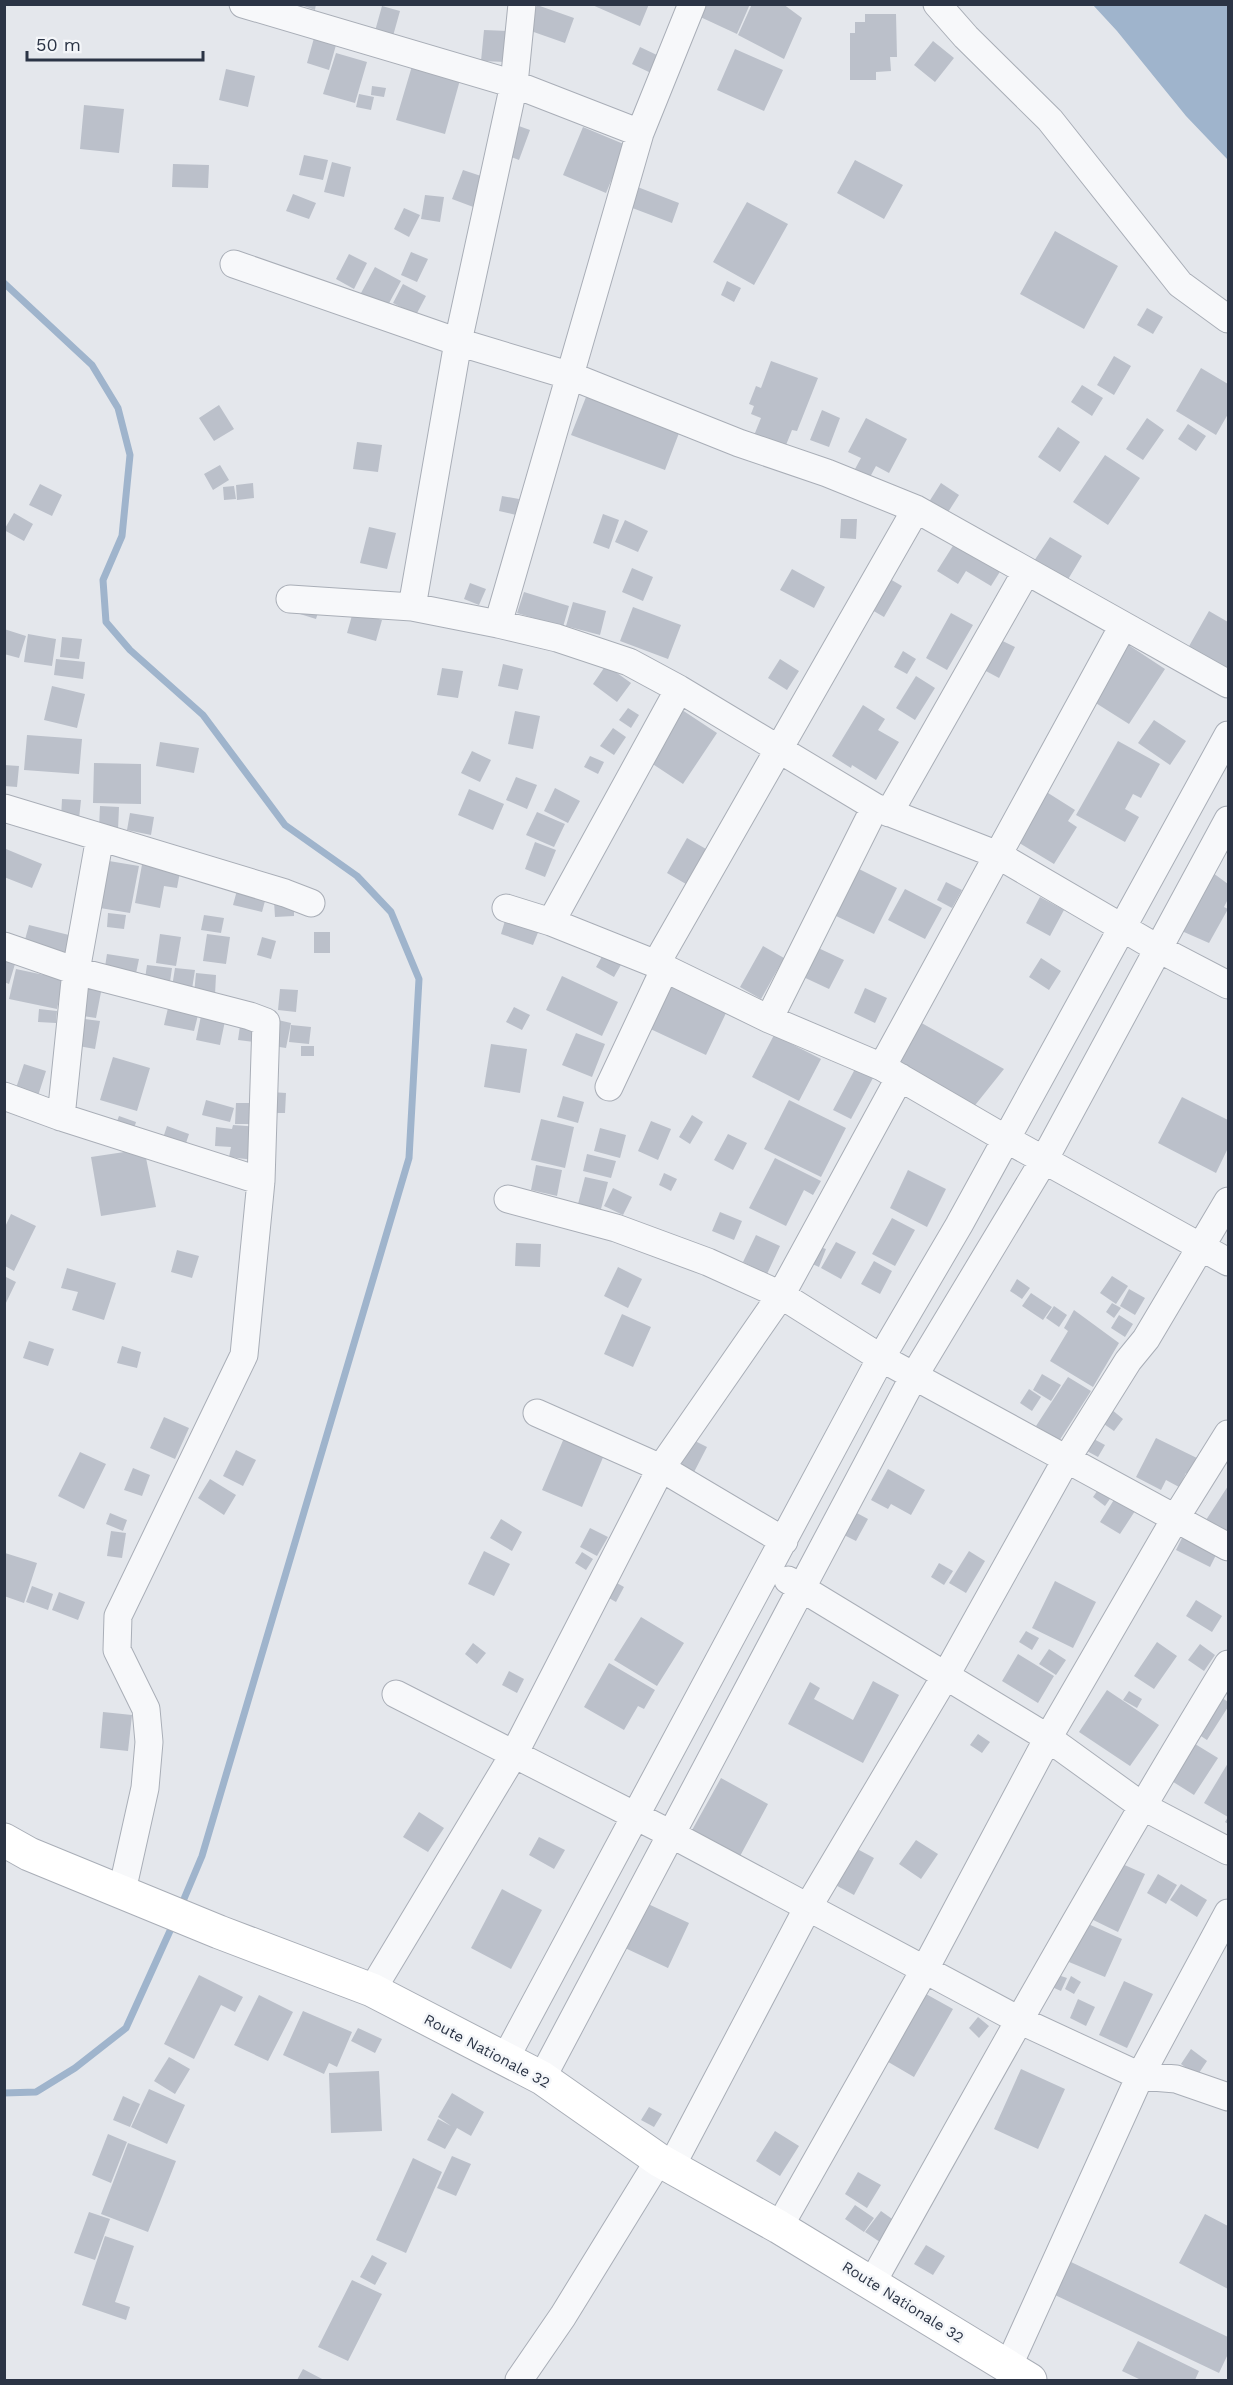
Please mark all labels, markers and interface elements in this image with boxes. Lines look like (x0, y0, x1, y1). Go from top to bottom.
scale bar (27, 24, 202, 62)
text: 50 m (36, 34, 81, 55)
street label: Route Nationale 32 (421, 2010, 553, 2092)
street label: Route Nationale 32 (839, 2257, 967, 2347)

